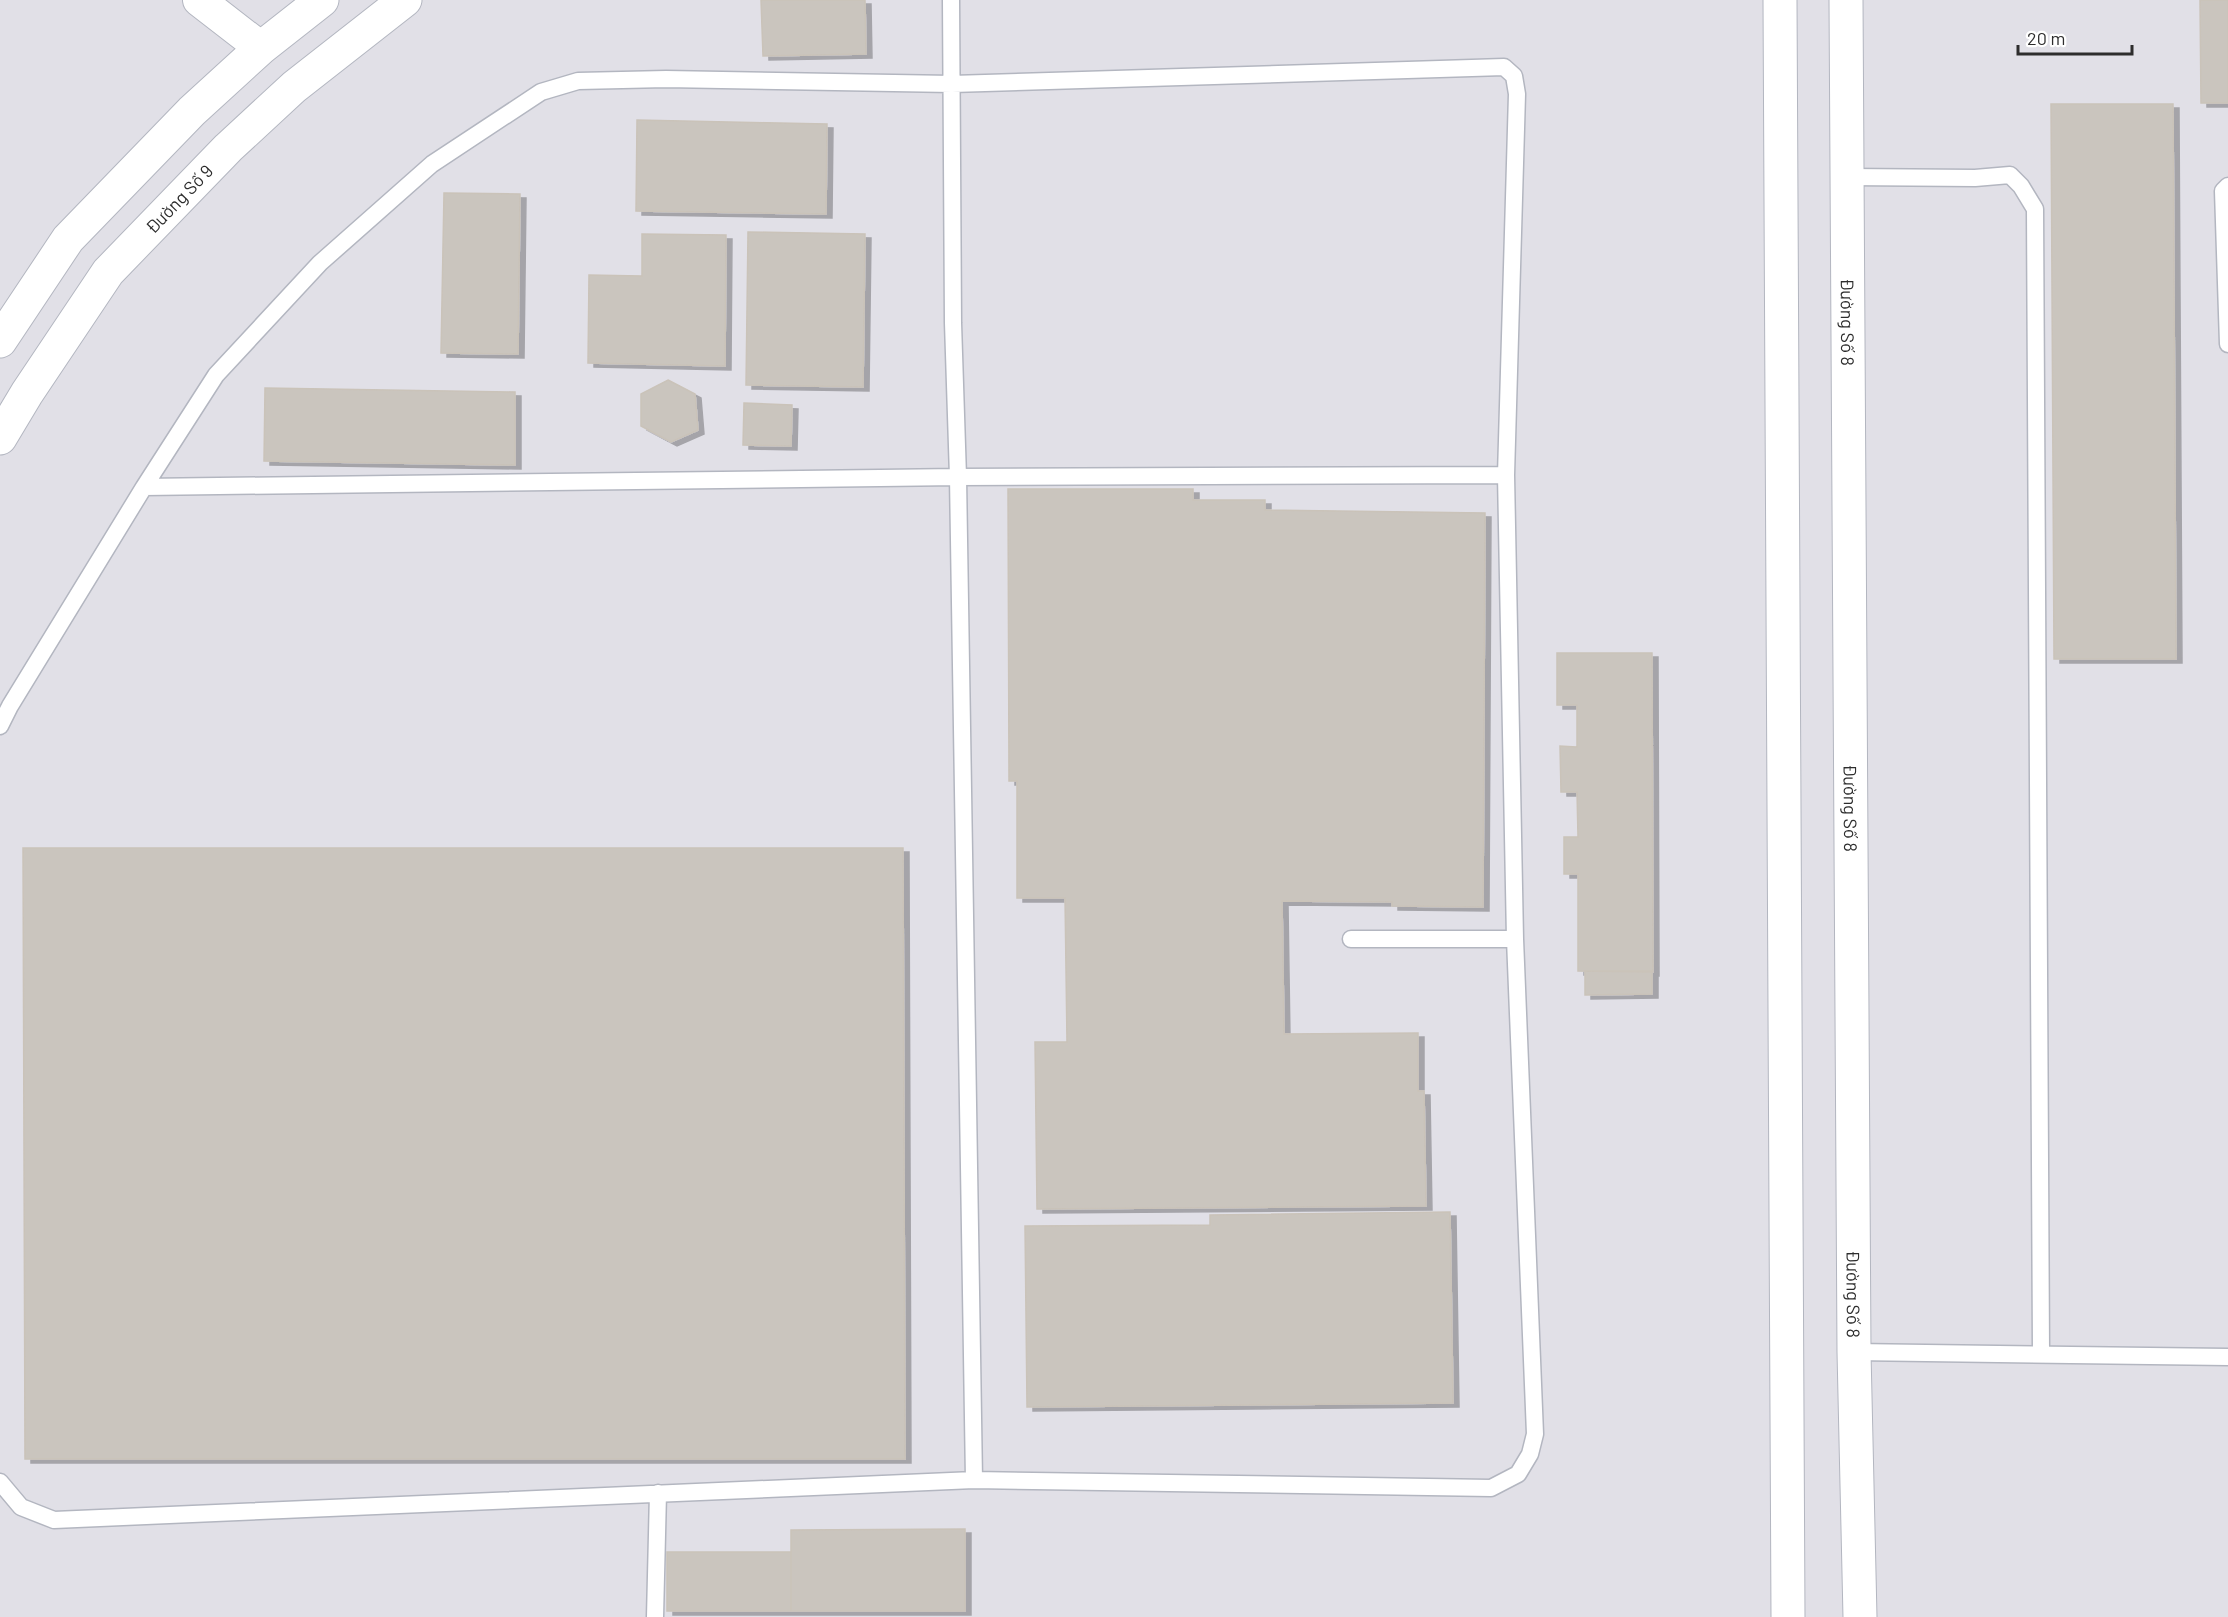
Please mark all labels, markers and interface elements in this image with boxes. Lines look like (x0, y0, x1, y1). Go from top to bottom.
scale bar (2018, 18, 2132, 56)
text: 20 m (2027, 27, 2065, 49)
street label: Đường Số 9 (141, 160, 217, 238)
street label: Đường Số 8 (1837, 278, 1859, 366)
street label: Đường Số 8 (1840, 764, 1862, 852)
street label: Đường Số 8 (1842, 1250, 1865, 1338)

